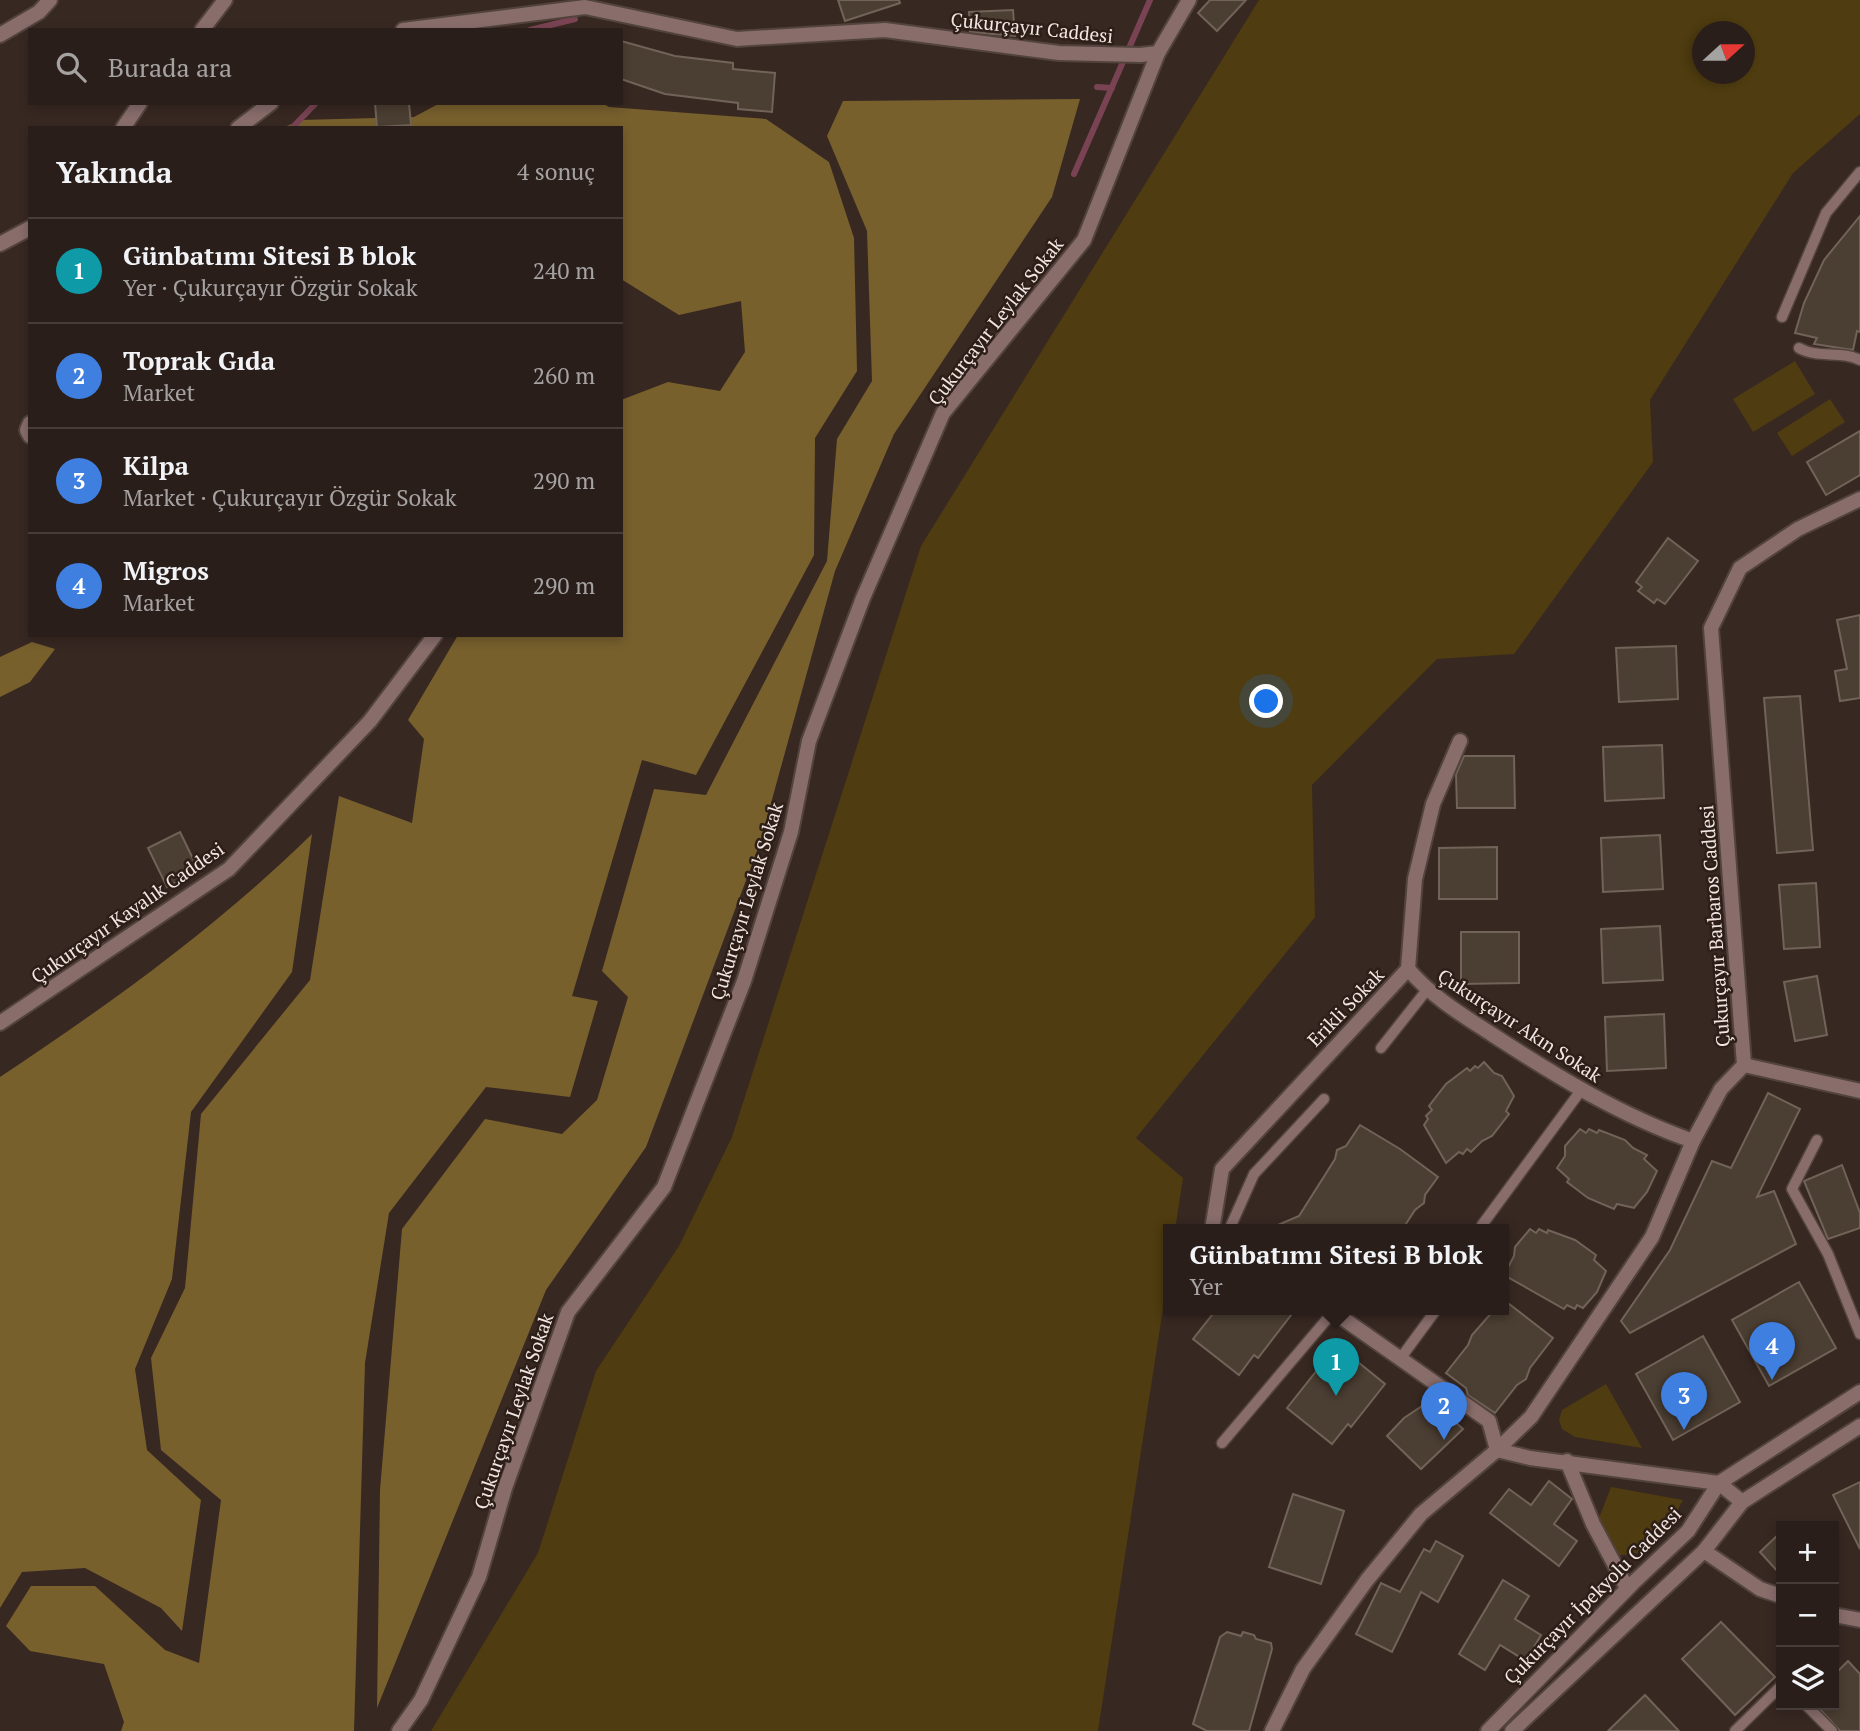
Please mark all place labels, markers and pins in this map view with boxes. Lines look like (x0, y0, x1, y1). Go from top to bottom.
pin: 4 (1749, 1322, 1795, 1380)
pin: 1 (1313, 1338, 1359, 1396)
pin: 3 (1661, 1372, 1707, 1430)
pin: 2 (1421, 1382, 1467, 1440)

